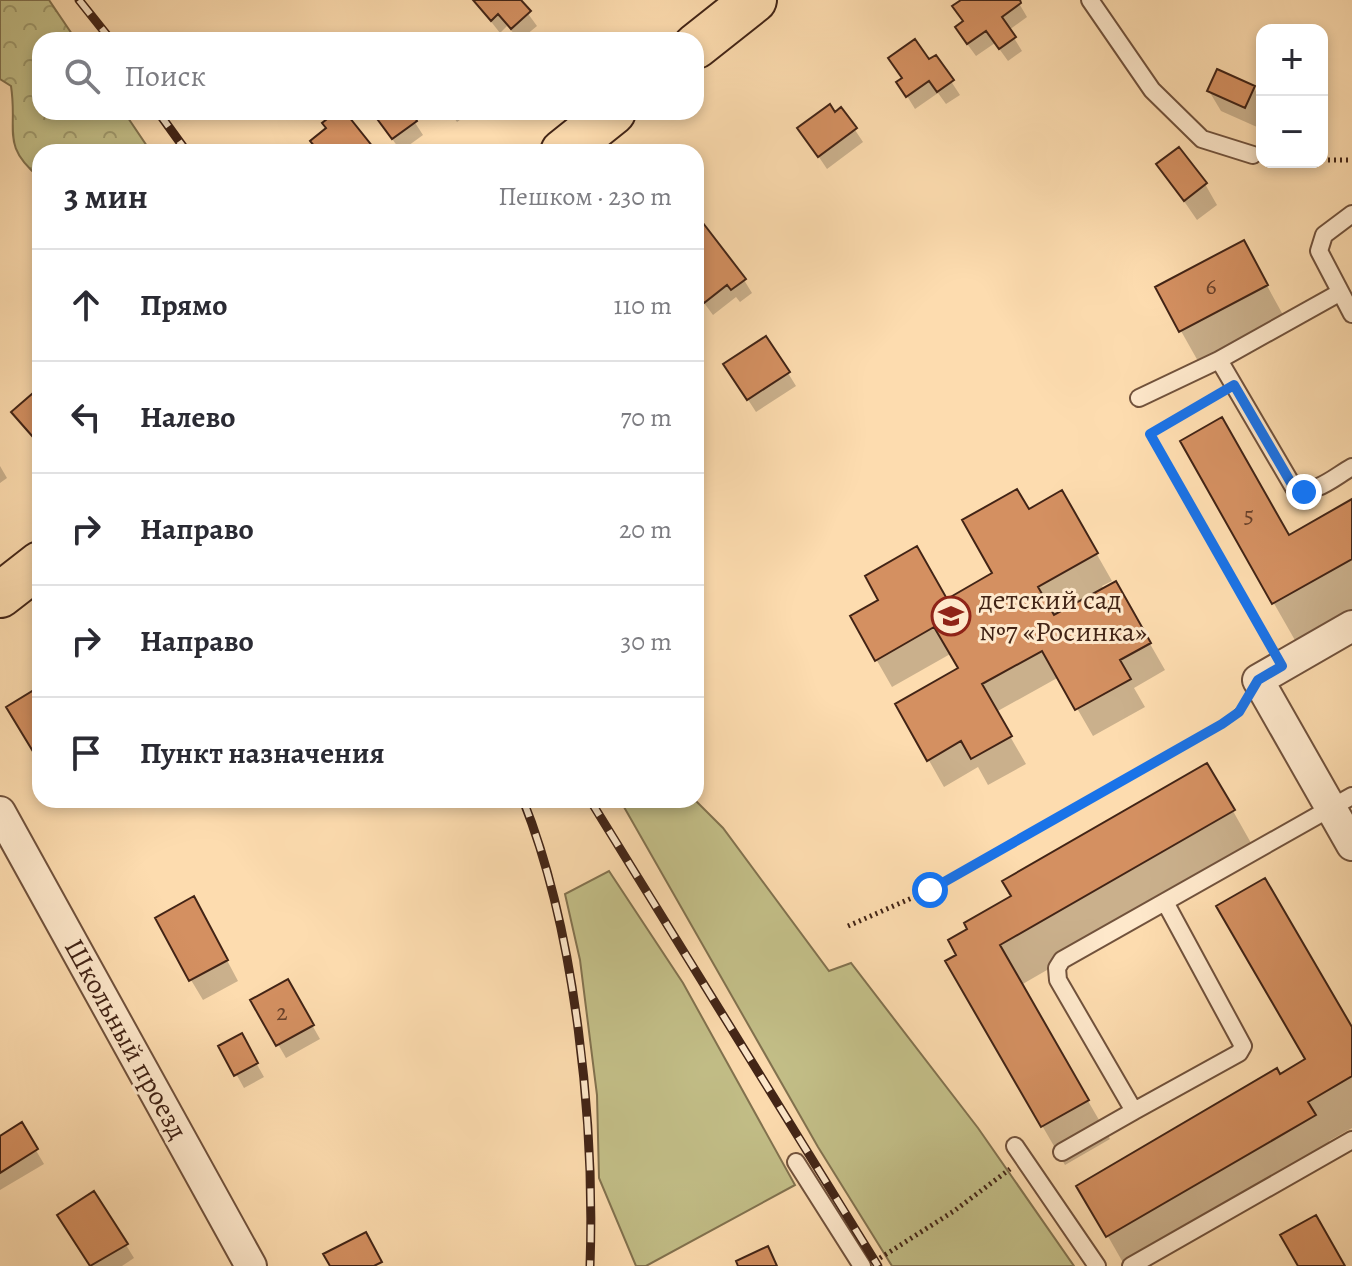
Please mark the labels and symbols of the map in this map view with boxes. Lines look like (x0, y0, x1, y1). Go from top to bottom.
house number: 6 (1205, 270, 1217, 302)
route end (1286, 474, 1322, 510)
house number: 5 (1244, 499, 1254, 531)
place label: детский сад №7 «Росинка» (978, 581, 1147, 651)
school or university icon: детский сад №7 «Росинка» (930, 595, 972, 637)
route start (912, 872, 948, 908)
street label: Школьный проезд (55, 932, 197, 1146)
house number: 2 (276, 996, 288, 1028)

